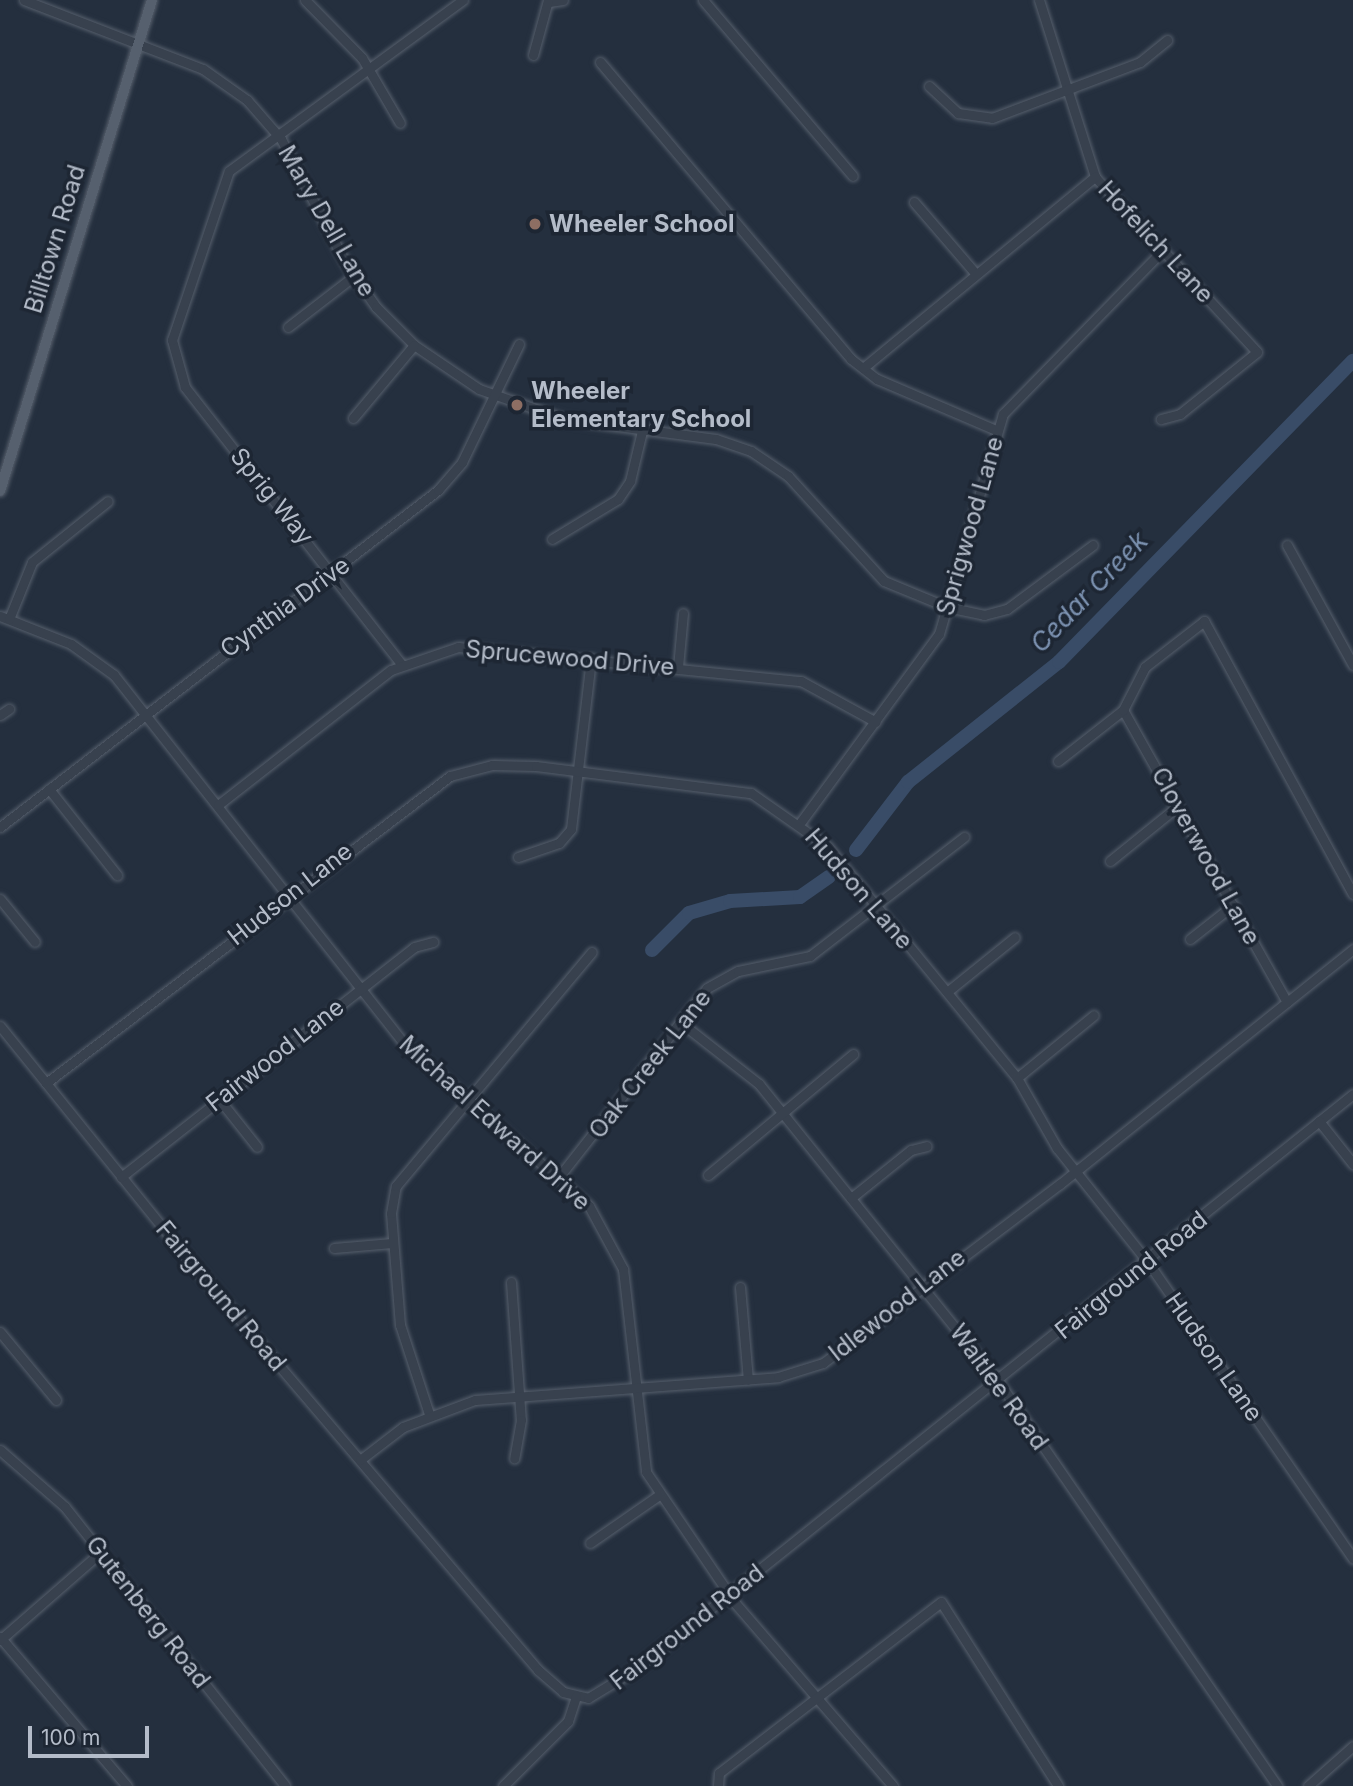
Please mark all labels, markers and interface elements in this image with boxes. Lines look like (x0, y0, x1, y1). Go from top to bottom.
street label: Mary Dell Lane (272, 140, 382, 302)
street label: Billtown Road (19, 161, 91, 317)
street label: Hofelich Lane (1092, 175, 1220, 309)
place label: Wheeler School (549, 210, 734, 238)
marker: Wheeler School (527, 216, 543, 232)
place label: Wheeler Elementary School (531, 377, 751, 433)
marker: Wheeler Elementary School (509, 397, 525, 413)
street label: Sprigwood Lane (931, 433, 1009, 619)
street label: Sprig Way (224, 442, 320, 550)
water label: Cedar Creek (1024, 525, 1154, 659)
street label: Cynthia Drive (215, 550, 355, 664)
street label: Sprucewood Drive (464, 635, 676, 681)
street label: Cloverwood Lane (1145, 762, 1267, 950)
street label: Hudson Lane (799, 823, 919, 955)
street label: Hudson Lane (222, 836, 358, 952)
street label: Oak Creek Lane (583, 984, 717, 1144)
street label: Fairwood Lane (200, 992, 350, 1118)
street label: Michael Edward Drive (393, 1030, 597, 1216)
street label: Fairground Road (1049, 1205, 1213, 1345)
street label: Fairground Road (150, 1215, 292, 1377)
street label: Idlewood Lane (823, 1243, 971, 1367)
street label: Hudson Lane (1159, 1287, 1269, 1427)
street label: Waltlee Road (944, 1319, 1054, 1455)
street label: Gutenberg Road (80, 1530, 216, 1694)
street label: Fairground Road (604, 1558, 770, 1696)
scale bar (32, 1712, 152, 1756)
text: 100 m (41, 1725, 100, 1750)

